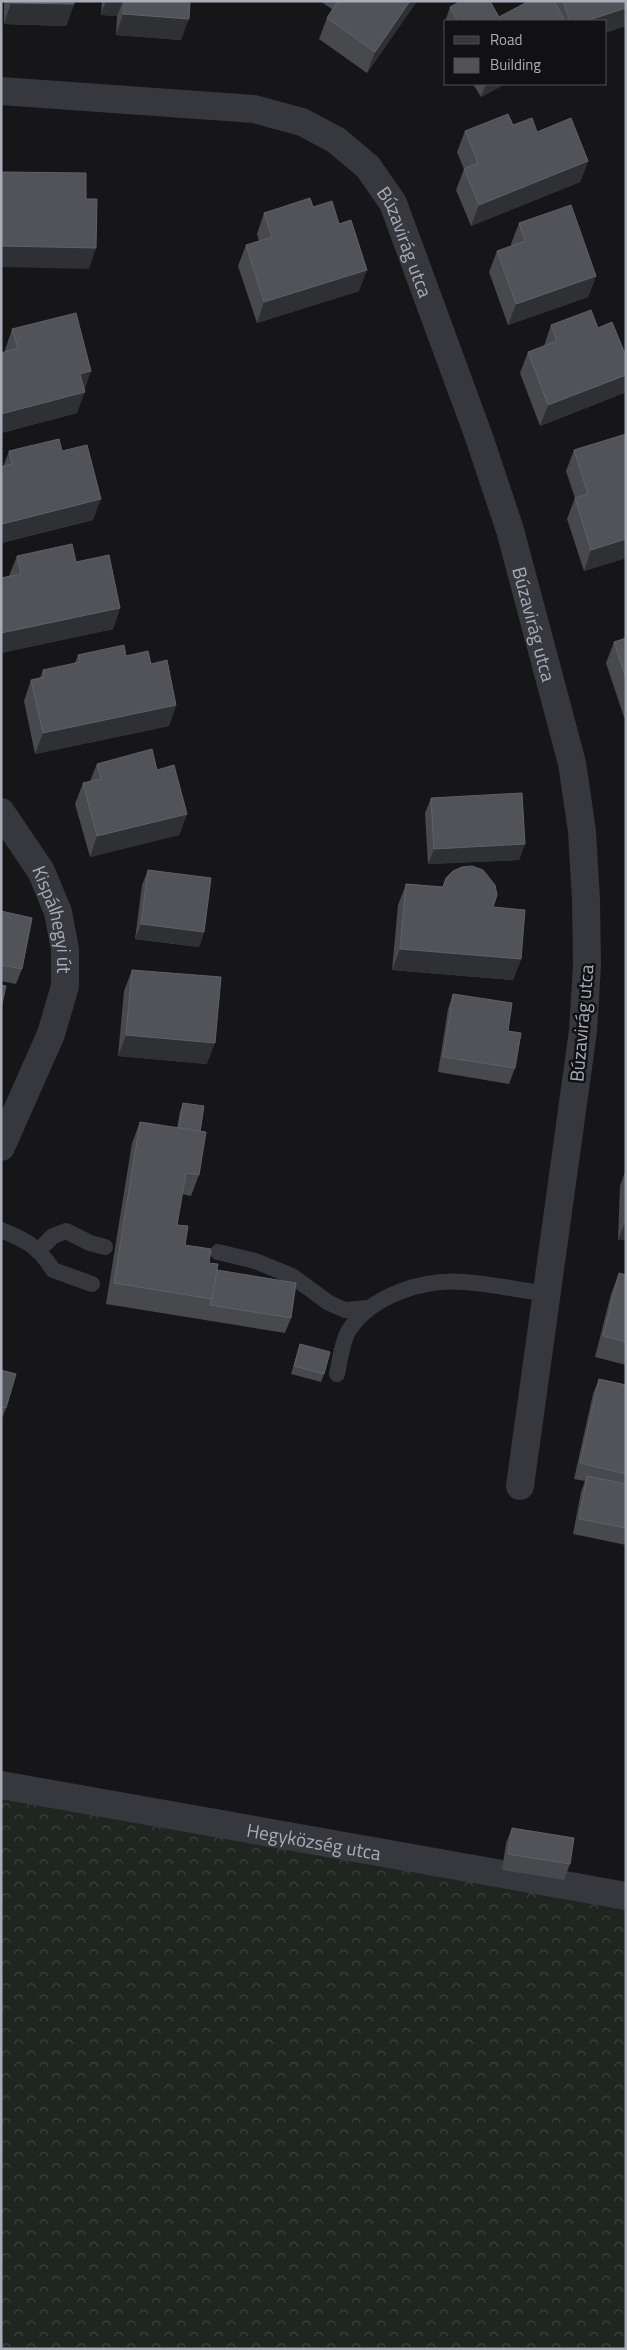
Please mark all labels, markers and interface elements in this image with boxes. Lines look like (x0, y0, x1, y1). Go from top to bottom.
legend (444, 20, 607, 85)
text: Road (490, 28, 522, 51)
text: Building (490, 53, 541, 76)
street label: Búzavirág utca (371, 180, 441, 302)
street label: Búzavirág utca (506, 563, 564, 685)
street label: Kispálhegyi út (26, 861, 80, 974)
street label: Búzavirág utca (561, 963, 601, 1083)
street label: Hegyközség utca (245, 1814, 384, 1867)

